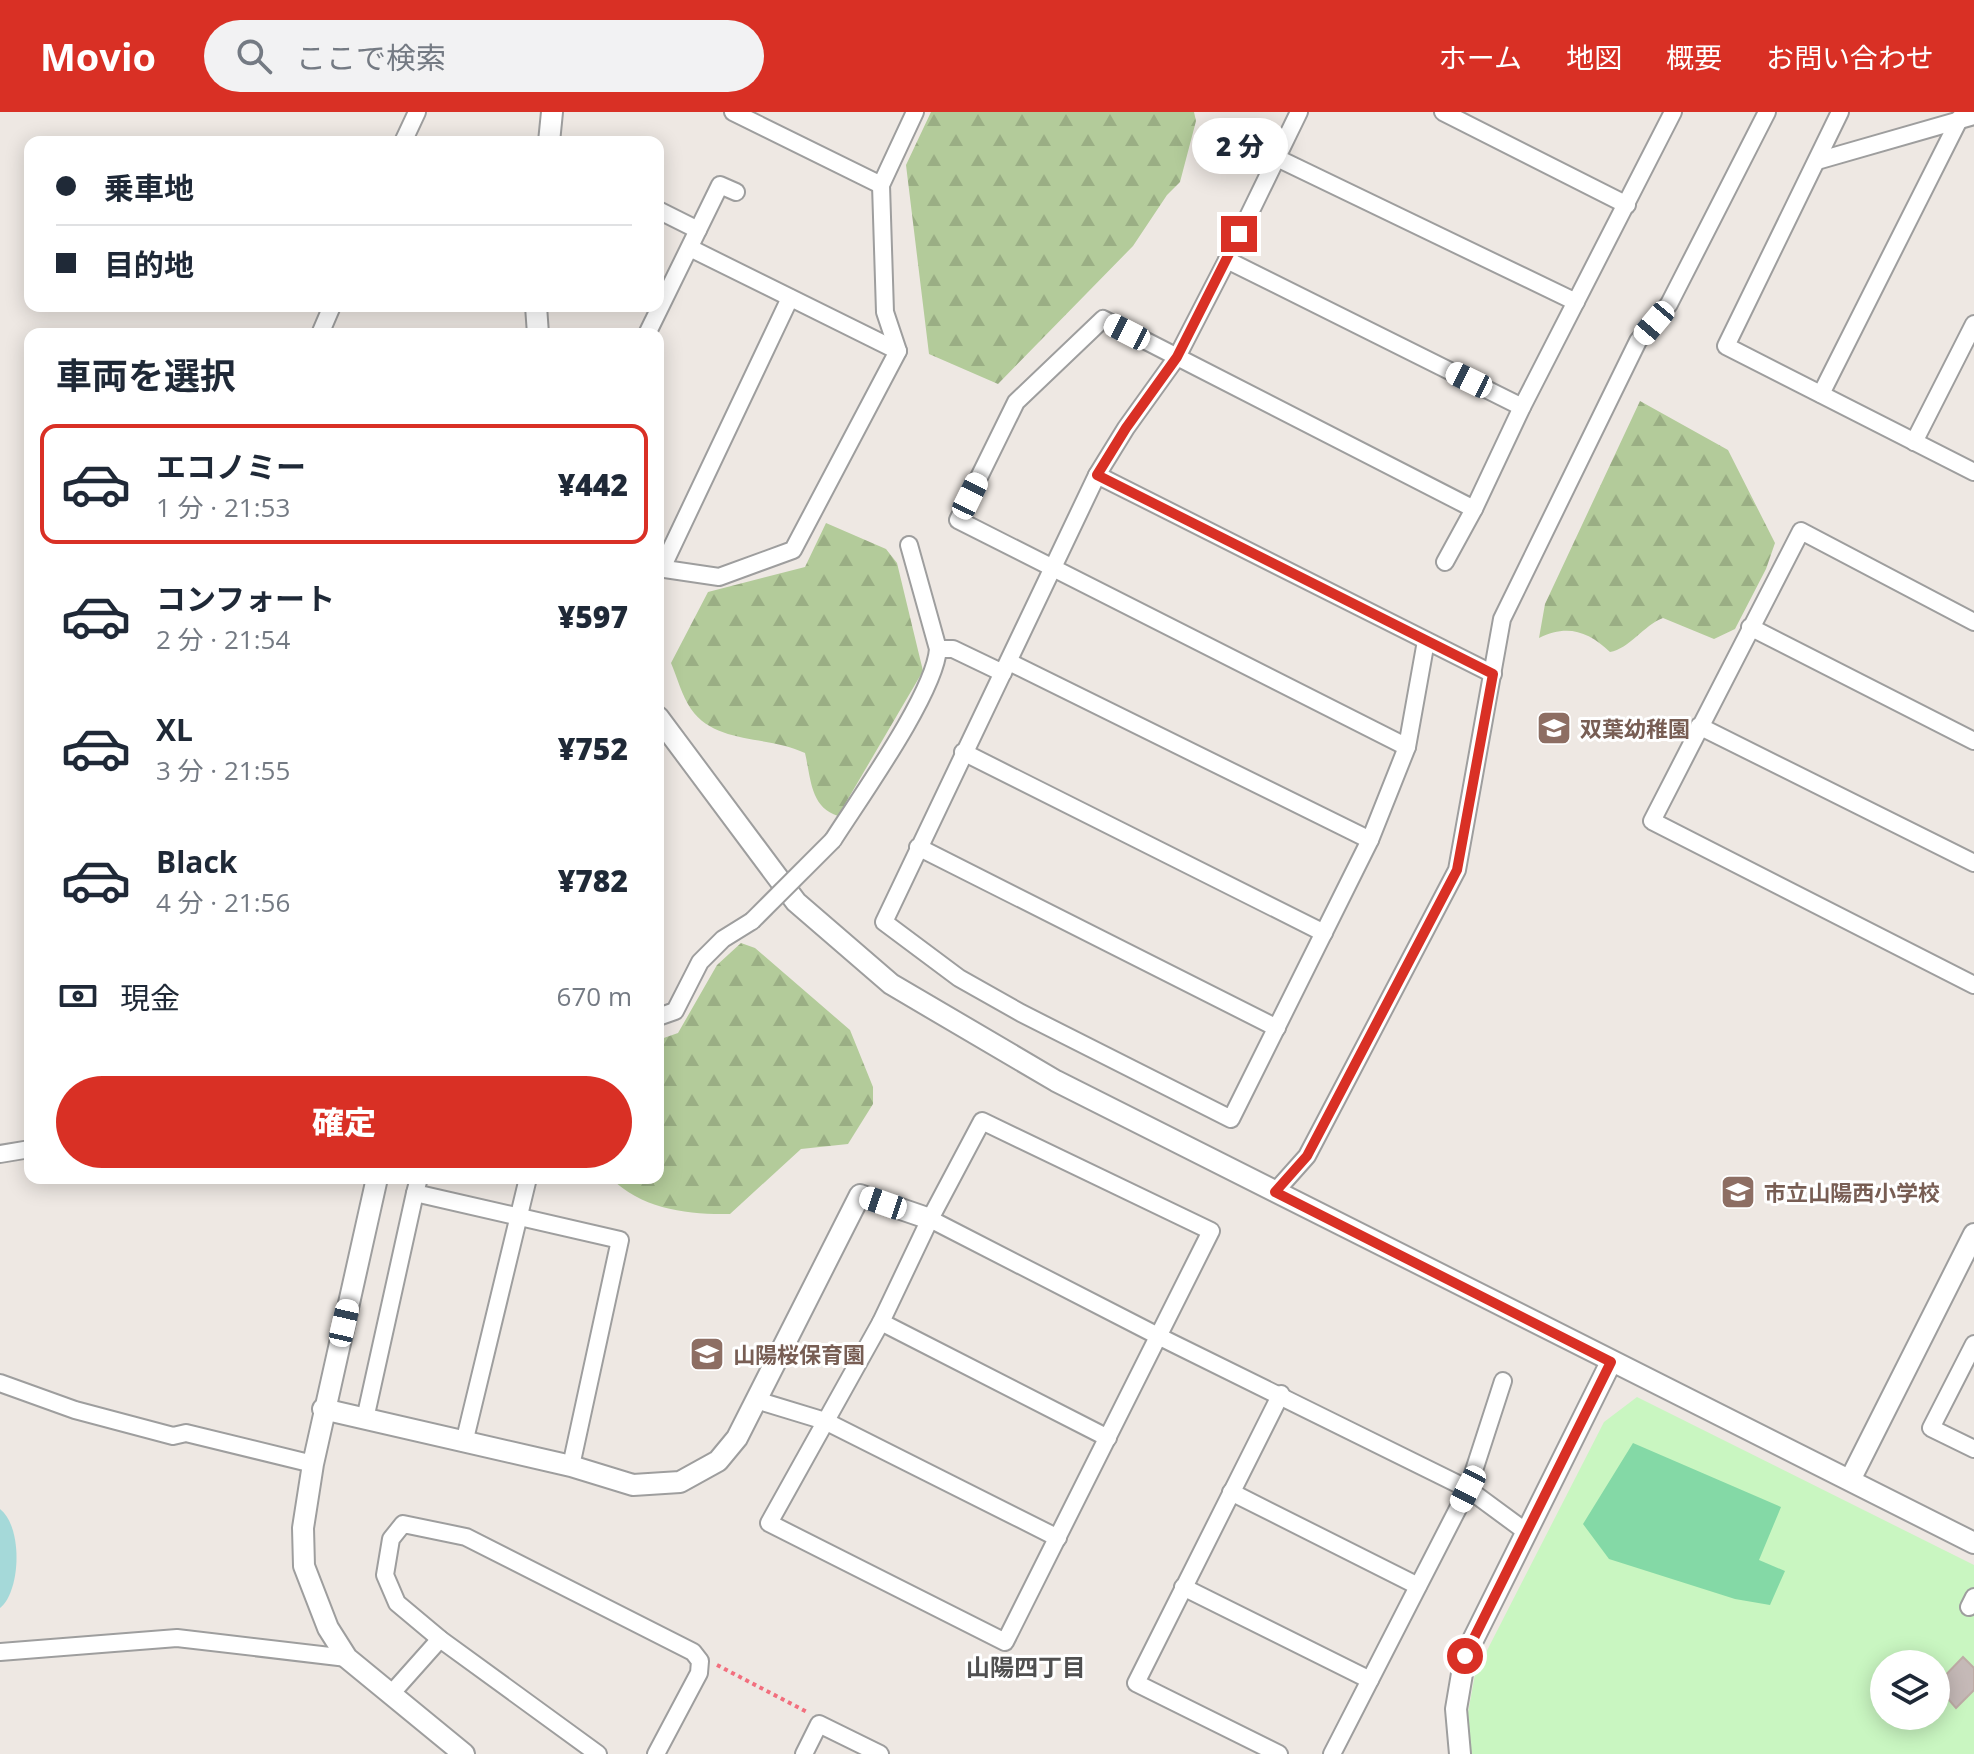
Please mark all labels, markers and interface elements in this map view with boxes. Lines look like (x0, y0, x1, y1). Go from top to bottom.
search box (204, 20, 764, 92)
text: Movio (40, 30, 156, 82)
icon: search (232, 34, 276, 78)
text: ここで検索 (296, 37, 446, 78)
text: ホーム (1439, 38, 1522, 76)
text: 地図 (1566, 38, 1622, 76)
text: 概要 (1666, 38, 1722, 76)
text: お問い合わせ (1766, 38, 1934, 76)
callout: 2 分 (1191, 118, 1287, 174)
text: 2 分 (1216, 128, 1264, 164)
text: 乗車地 (104, 167, 194, 208)
route end (1221, 216, 1257, 252)
text: 目的地 (104, 244, 194, 285)
car (1629, 297, 1679, 349)
car (1100, 310, 1154, 354)
text: 車両を選択 (56, 351, 236, 400)
car (1442, 359, 1496, 401)
text: エコノミー (156, 446, 306, 487)
icon: car (60, 448, 132, 520)
text: ¥442 (558, 464, 628, 505)
car (949, 469, 991, 523)
text: 1 分 · 21:53 (156, 489, 290, 525)
text: コンフォート (156, 578, 335, 619)
icon: car (60, 580, 132, 652)
text: ¥597 (558, 596, 628, 637)
text: 2 分 · 21:54 (156, 621, 290, 657)
text: XL (156, 709, 193, 750)
school or university icon: 双葉幼稚園 (1535, 709, 1573, 747)
icon: car (60, 712, 132, 784)
place label: 双葉幼稚園 (1580, 713, 1690, 743)
text: ¥752 (558, 728, 628, 769)
text: 3 分 · 21:55 (156, 752, 290, 788)
text: Black (156, 841, 237, 882)
icon: car (60, 844, 132, 916)
text: ¥782 (558, 860, 628, 901)
text: 4 分 · 21:56 (156, 884, 290, 920)
icon: cash (56, 974, 100, 1018)
text: 現金 (120, 977, 180, 1018)
text: 670 m (557, 978, 632, 1014)
button: 確定 (56, 1076, 632, 1168)
school or university icon: 市立山陽西小学校 (1719, 1173, 1757, 1211)
place label: 市立山陽西小学校 (1764, 1177, 1940, 1207)
car (856, 1184, 910, 1222)
car (327, 1297, 361, 1349)
school or university icon: 山陽桜保育園 (688, 1335, 726, 1373)
place label: 山陽桜保育園 (733, 1339, 865, 1369)
car (1446, 1462, 1490, 1516)
route start (1447, 1638, 1483, 1674)
district label: 山陽四丁目 (966, 1650, 1086, 1683)
map controls (1870, 1650, 1950, 1730)
button: layers (1870, 1650, 1950, 1730)

